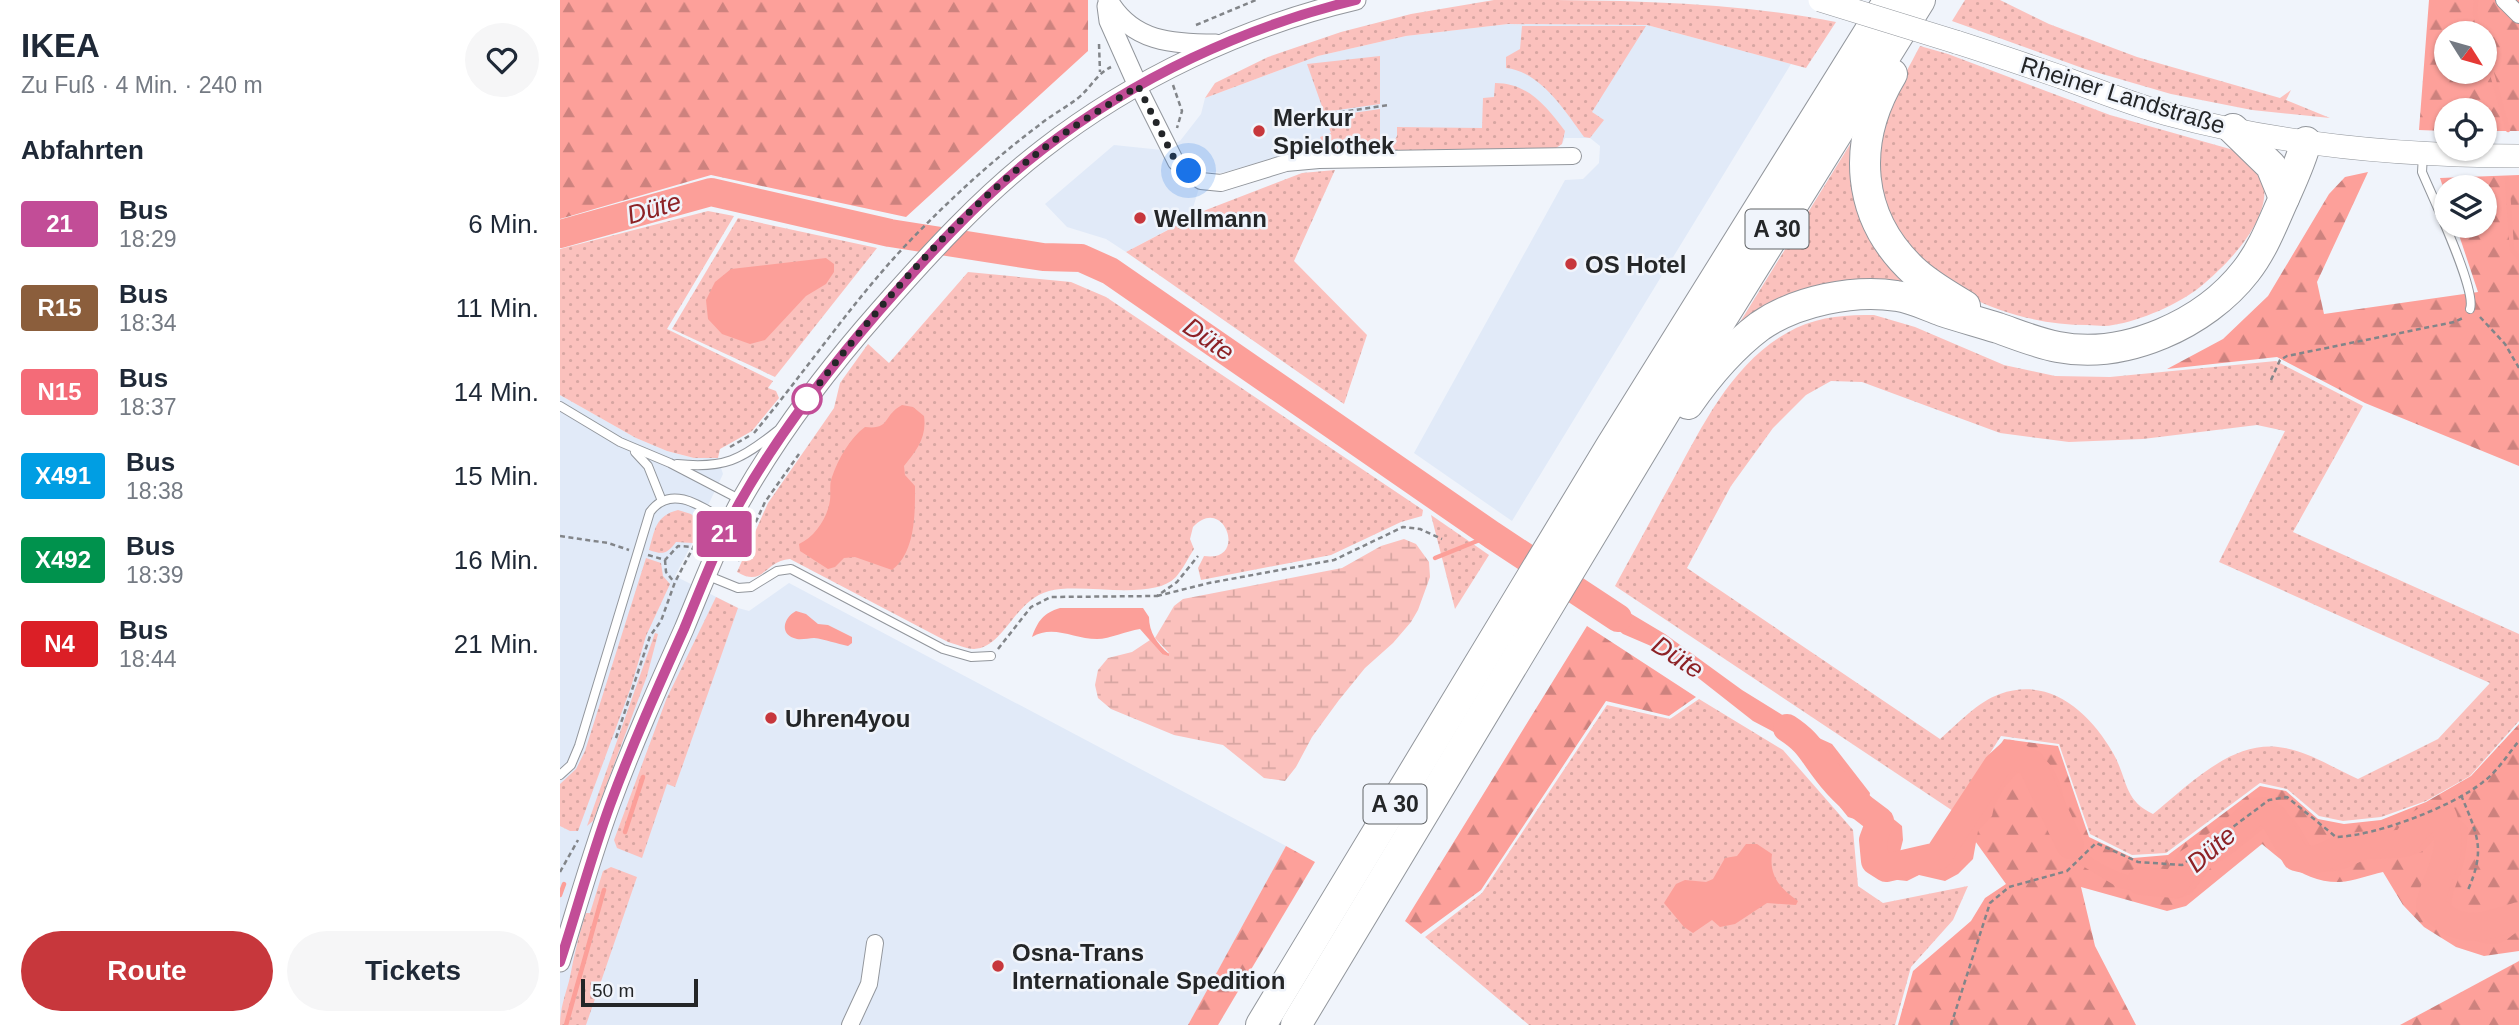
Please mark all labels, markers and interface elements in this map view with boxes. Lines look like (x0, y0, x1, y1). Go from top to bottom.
north arrow (2434, 21, 2497, 84)
map controls (2434, 21, 2497, 238)
button: heart (465, 23, 539, 97)
text: IKEA (21, 27, 100, 64)
street label: Rheiner Landstraße (2018, 51, 2228, 139)
text: Zu Fuß · 4 Min. · 240 m (21, 72, 263, 98)
button: locate (2434, 98, 2497, 161)
place label: Merkur Spielothek (1273, 104, 1395, 159)
marker: Merkur Spielothek (1251, 123, 1267, 139)
text: Abfahrten (21, 135, 144, 165)
your location (1171, 153, 1206, 188)
button: layers (2434, 175, 2497, 238)
water label: Düte (623, 186, 685, 230)
text: Bus (119, 195, 168, 225)
place label: Wellmann (1154, 205, 1267, 232)
text: 6 Min. (468, 209, 539, 239)
text: 21 (46, 210, 73, 237)
marker: Wellmann (1132, 210, 1148, 226)
road number: A 30 (1746, 210, 1808, 248)
text: 18:29 (119, 226, 177, 252)
place label: OS Hotel (1585, 251, 1686, 278)
marker: OS Hotel (1563, 256, 1579, 272)
text: Bus (119, 279, 168, 309)
text: 11 Min. (456, 293, 539, 323)
text: R15 (37, 294, 82, 321)
text: 18:34 (119, 310, 177, 336)
water label: Düte (1178, 311, 1240, 367)
text: Bus (119, 363, 168, 393)
text: 14 Min. (454, 377, 539, 407)
text: N15 (37, 378, 82, 405)
unlabelled marker (792, 384, 822, 414)
text: 18:37 (119, 394, 177, 420)
text: Bus (126, 447, 175, 477)
text: 15 Min. (454, 461, 539, 491)
text: X491 (35, 462, 91, 489)
text: 18:38 (126, 478, 184, 504)
line badge: 21 (692, 511, 756, 557)
text: 21 (711, 520, 737, 547)
text: Bus (126, 531, 175, 561)
text: 16 Min. (454, 545, 539, 575)
text: X492 (35, 546, 91, 573)
text: 18:39 (126, 562, 184, 588)
text: Bus (119, 615, 168, 645)
text: 21 Min. (454, 629, 539, 659)
water label: Düte (1647, 629, 1709, 685)
text: N4 (44, 630, 75, 657)
text: 18:44 (119, 646, 177, 672)
place label: Uhren4you (785, 705, 910, 732)
marker: Uhren4you (763, 710, 779, 726)
road number: A 30 (1364, 784, 1426, 824)
water label: Düte (2180, 820, 2242, 878)
button: Route (21, 931, 273, 1011)
button: Tickets (287, 931, 539, 1011)
place label: Osna-Trans Internationale Spedition (1012, 939, 1285, 994)
marker: Osna-Trans Internationale Spedition (990, 958, 1006, 974)
scale bar (581, 976, 698, 1008)
text: 50 m (592, 980, 634, 1001)

